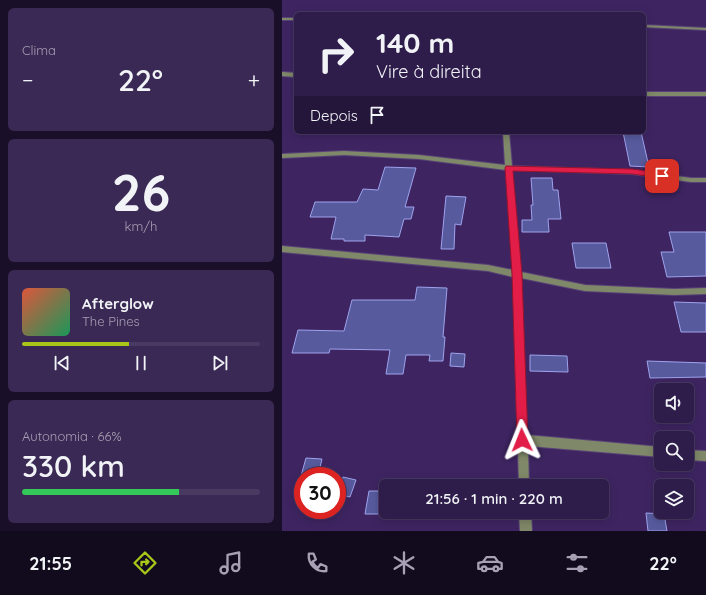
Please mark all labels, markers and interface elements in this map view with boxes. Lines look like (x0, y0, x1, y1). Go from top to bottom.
text: 140 m (376, 25, 454, 60)
icon: right (310, 28, 362, 80)
text: Clima (22, 42, 56, 58)
text: Vire à direita (376, 60, 482, 83)
text: 22° (118, 61, 163, 99)
text: − (22, 66, 33, 94)
text: + (248, 66, 260, 94)
icon: arrive (366, 104, 388, 126)
text: Depois (310, 106, 358, 125)
text: 26 (112, 159, 170, 224)
pin (645, 159, 679, 193)
icon: arrive (651, 165, 673, 187)
text: km/h (125, 218, 157, 234)
text: Afterglow (82, 294, 154, 313)
text: The Pines (82, 313, 140, 329)
icon: previous (51, 352, 73, 374)
icon: pause (130, 352, 152, 374)
icon: next (209, 352, 231, 374)
map controls (654, 383, 694, 519)
button: sound (654, 383, 694, 423)
position arrow (501, 419, 543, 461)
text: Autonomia · 66% (22, 428, 121, 444)
button: search (654, 431, 694, 471)
text: 330 km (22, 447, 125, 485)
speed limit sign: 30 (294, 467, 346, 519)
button: layers (654, 479, 694, 519)
text: 21:56 · 1 min · 220 m (425, 489, 563, 508)
icon: directions (131, 549, 159, 577)
icon: music (217, 549, 245, 577)
icon: phone (303, 549, 331, 577)
icon: climate (390, 549, 418, 577)
icon: car (476, 549, 504, 577)
icon: filters (563, 549, 591, 577)
text: 21:55 (29, 552, 72, 575)
text: 22° (649, 552, 677, 575)

